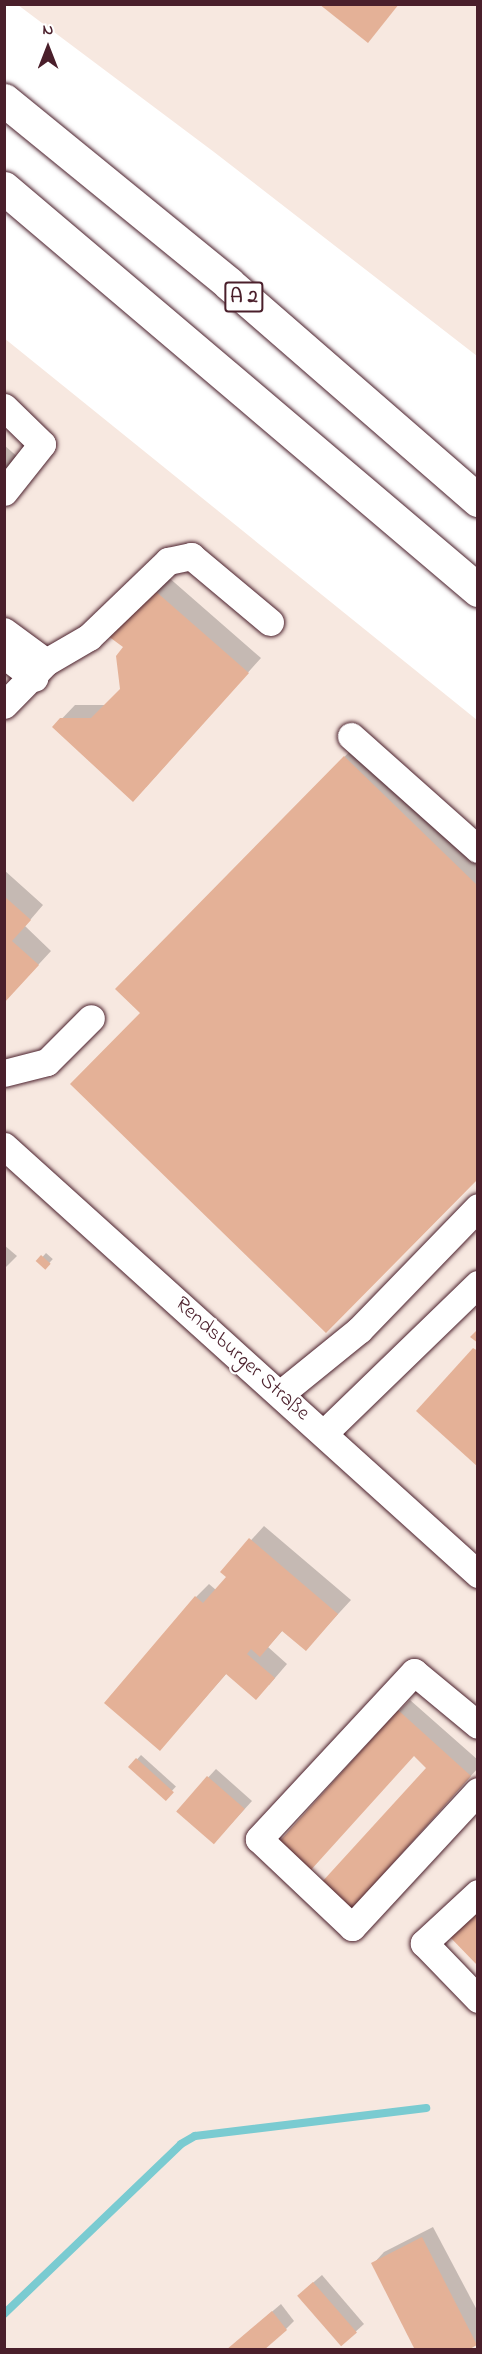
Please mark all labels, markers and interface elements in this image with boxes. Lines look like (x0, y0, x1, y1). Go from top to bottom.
north arrow (18, 18, 78, 78)
text: N (43, 18, 53, 42)
road number: A 2 (223, 280, 265, 314)
street label: Rendsburger Straße (169, 1292, 315, 1426)

